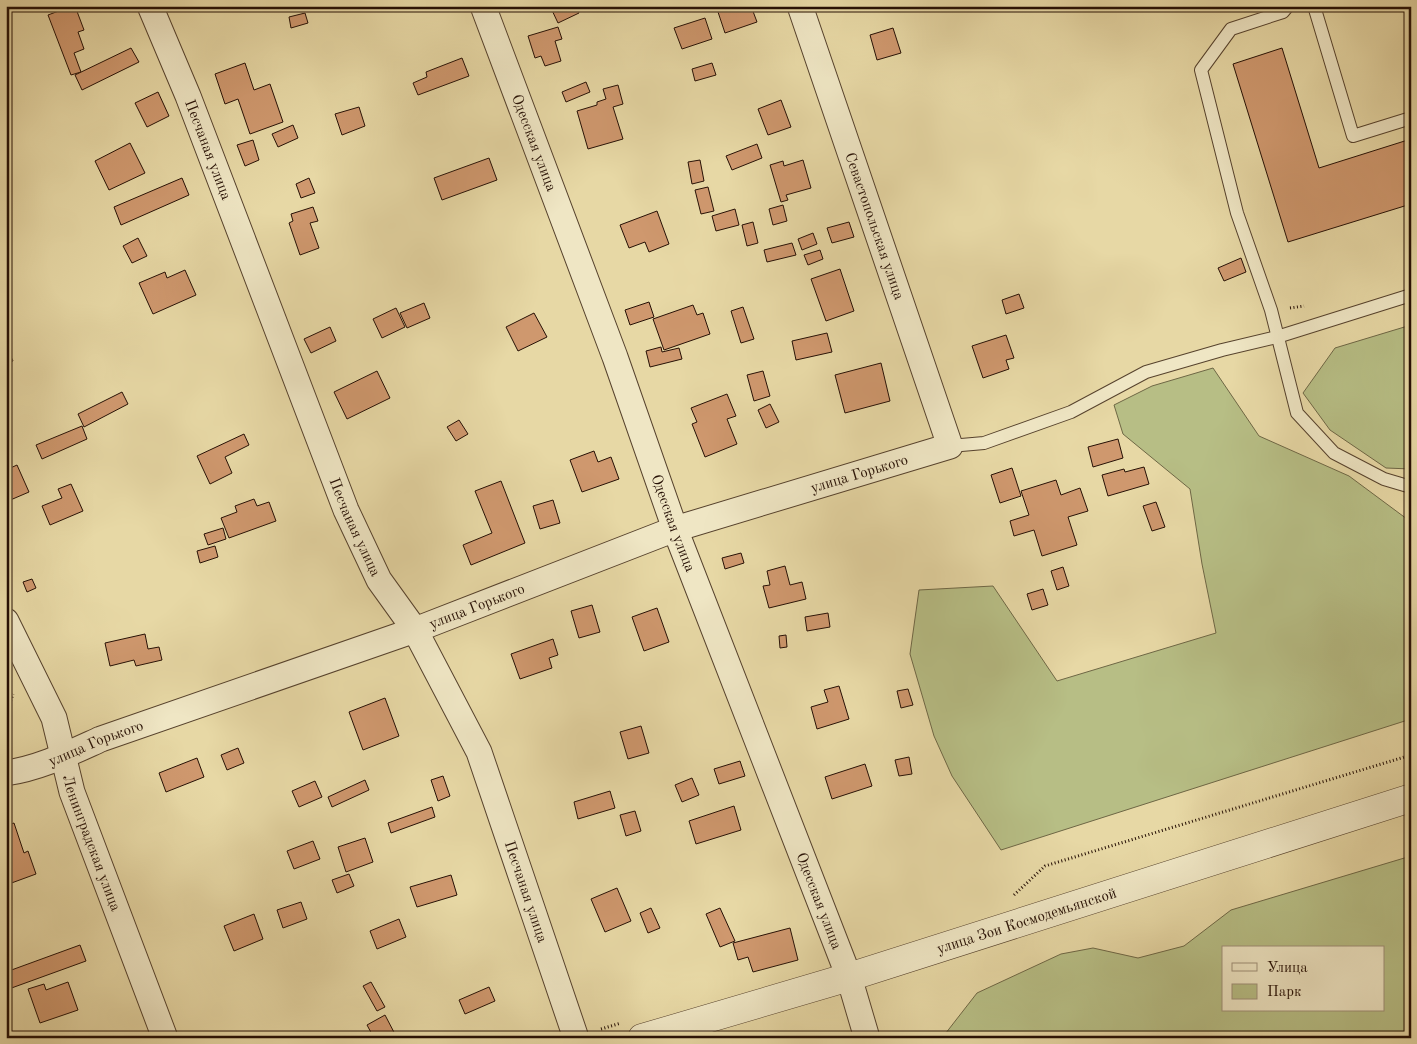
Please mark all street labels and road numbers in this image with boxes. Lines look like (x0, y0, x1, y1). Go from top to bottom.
street label: Одесская улица (508, 93, 558, 194)
street label: Песчаная улица (181, 98, 233, 203)
street label: Севастопольская улица (841, 151, 906, 303)
street label: улица Горького (809, 453, 910, 497)
street label: Одесская улица (648, 473, 697, 575)
street label: Песчаная улица (325, 476, 383, 580)
street label: улица Горького (428, 582, 527, 633)
street label: улица Горького (47, 719, 146, 770)
street label: Ленинградская улица (59, 774, 123, 914)
street label: Песчаная улица (501, 839, 549, 945)
street label: Одесская улица (792, 851, 844, 952)
street label: улица Зои Космодемьянской (935, 886, 1119, 958)

